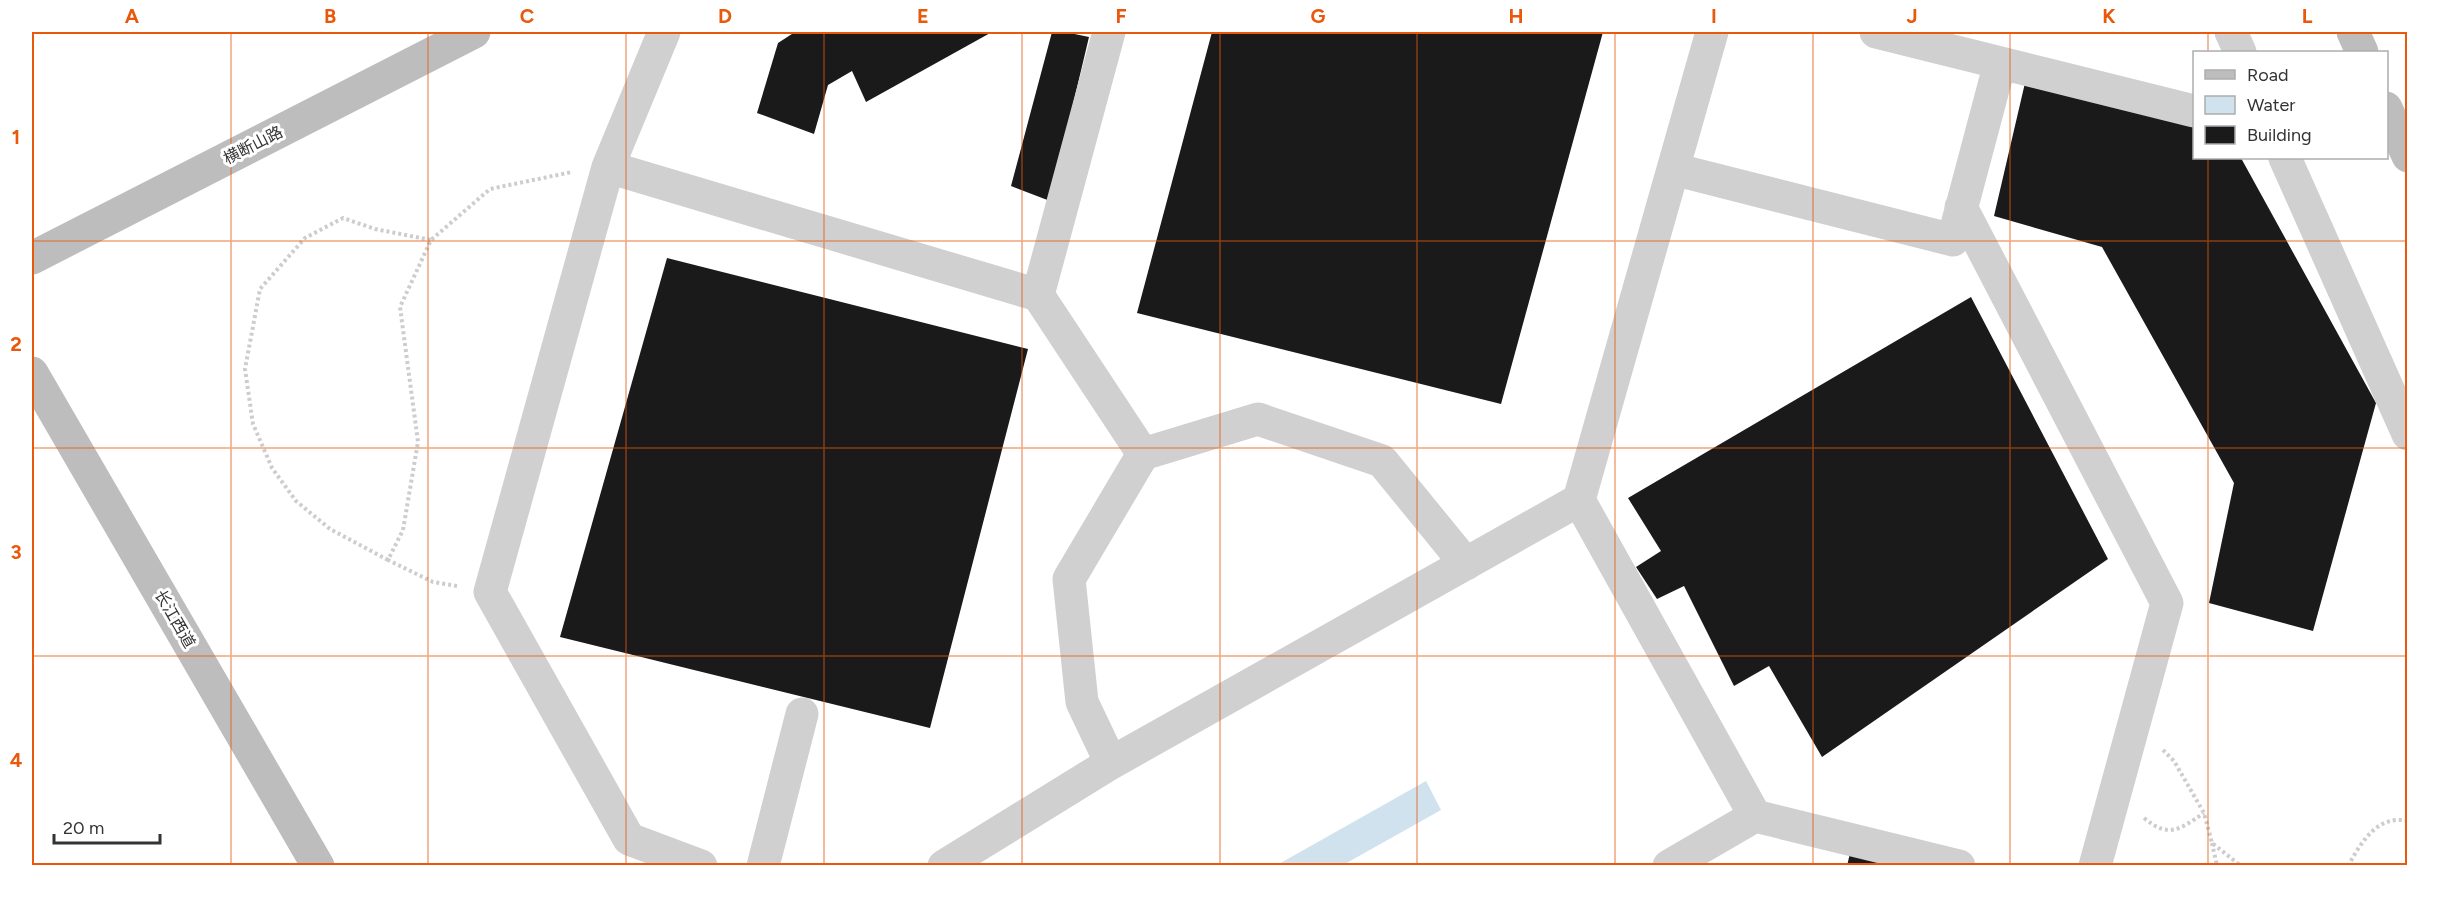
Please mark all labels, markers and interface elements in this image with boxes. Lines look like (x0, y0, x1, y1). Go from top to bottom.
text: A (125, 4, 140, 28)
text: B (324, 4, 336, 28)
text: C (520, 4, 534, 28)
text: D (718, 4, 732, 28)
text: E (917, 4, 929, 28)
text: F (1115, 4, 1127, 28)
text: G (1311, 4, 1326, 28)
text: H (1509, 4, 1524, 28)
text: I (1711, 4, 1717, 28)
text: J (1906, 4, 1918, 28)
text: K (2102, 4, 2116, 28)
text: L (2302, 4, 2313, 28)
legend (2193, 51, 2388, 159)
text: Road (2247, 64, 2288, 86)
text: Water (2247, 94, 2295, 116)
street label: 横断山路 (220, 122, 286, 168)
text: Building (2247, 124, 2312, 146)
text: 1 (12, 125, 20, 149)
text: 2 (10, 332, 22, 356)
text: 3 (10, 540, 22, 564)
street label: 长江西道 (151, 587, 199, 651)
text: 4 (10, 748, 23, 772)
scale bar (54, 807, 160, 845)
text: 20 m (63, 817, 104, 839)

